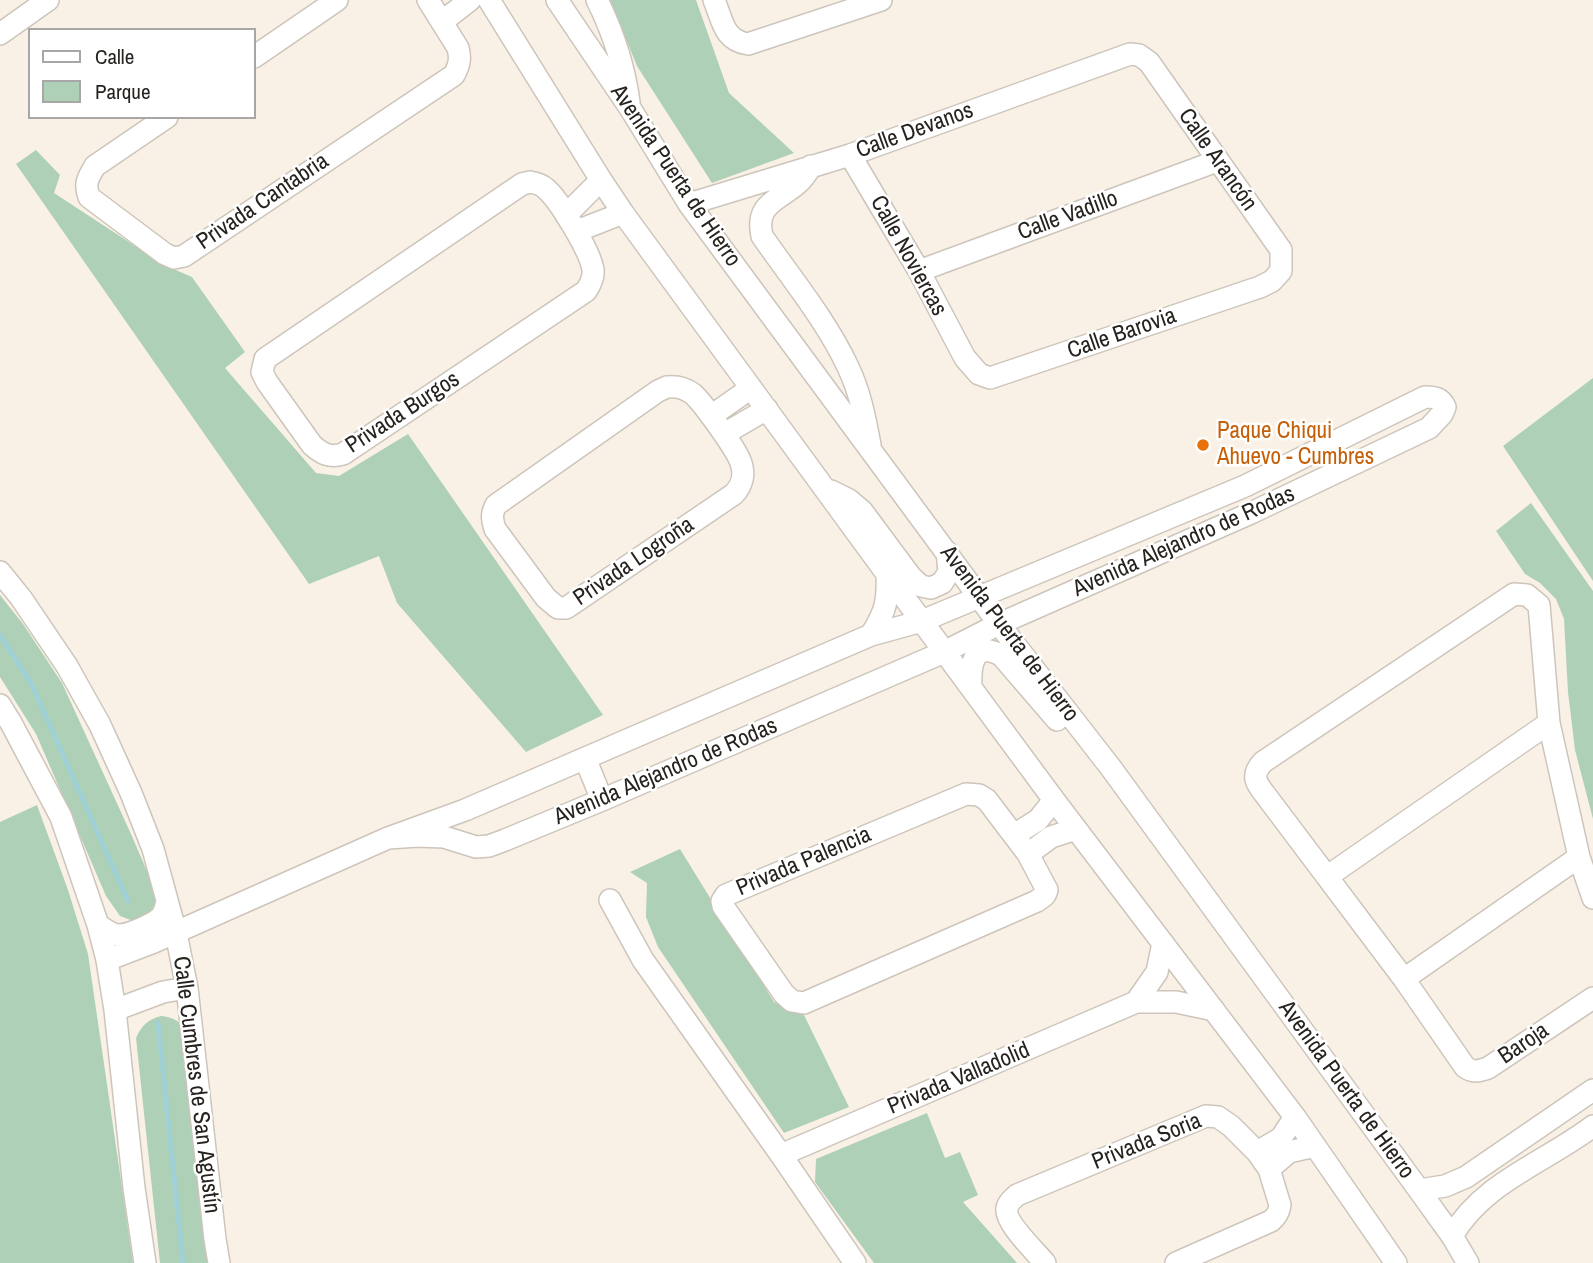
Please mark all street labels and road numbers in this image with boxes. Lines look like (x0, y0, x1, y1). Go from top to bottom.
street label: Avenida Puerta de Hierro (604, 80, 746, 272)
street label: Calle Devanos (853, 97, 977, 165)
street label: Calle Arancón (1172, 104, 1262, 216)
street label: Privada Cantabria (192, 148, 334, 256)
street label: Calle Vadillo (1014, 185, 1122, 247)
street label: Calle Noviercas (864, 191, 952, 321)
street label: Calle Barovia (1064, 303, 1180, 365)
street label: Privada Burgos (341, 366, 465, 460)
street label: Avenida Alejandro de Rodas (1069, 481, 1299, 603)
street label: Privada Logroña (568, 512, 700, 612)
street label: Avenida Puerta de Hierro (934, 540, 1084, 728)
street label: Avenida Alejandro de Rodas (550, 712, 782, 832)
street label: Privada Palencia (732, 821, 876, 903)
street label: Calle Cumbres de San Agustín (167, 955, 225, 1215)
street label: Avenida Puerta de Hierro (1272, 996, 1420, 1184)
street label: Baroja (1494, 1017, 1554, 1071)
street label: Privada Valladolid (884, 1037, 1034, 1121)
street label: Privada Soria (1088, 1108, 1206, 1176)

